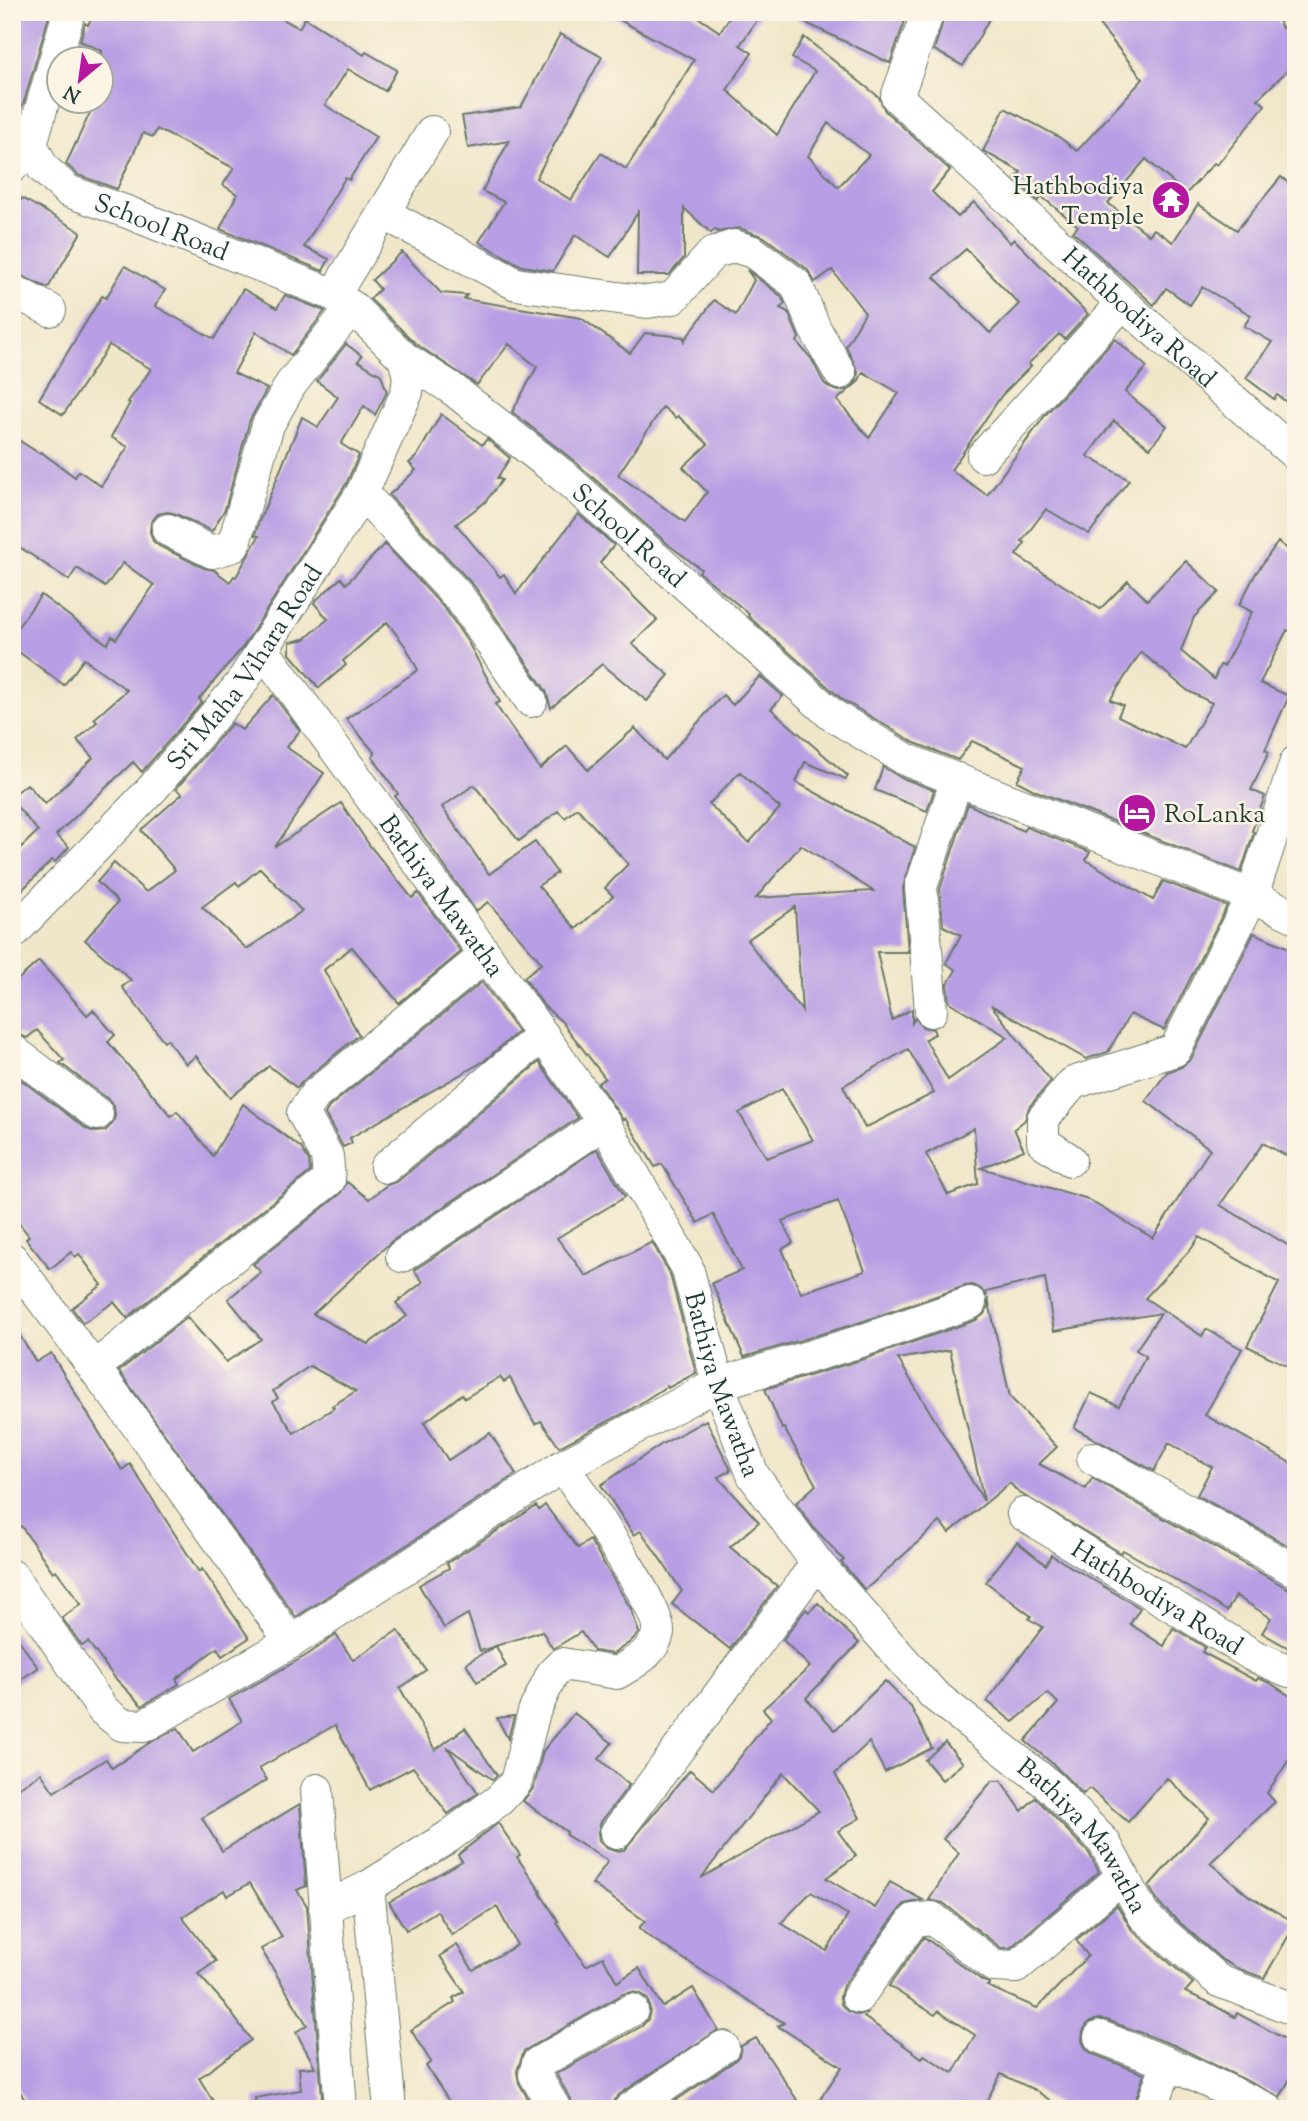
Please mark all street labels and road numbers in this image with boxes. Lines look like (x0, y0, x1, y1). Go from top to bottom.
street label: School Road (89, 186, 234, 272)
street label: Hathbodiya Road (1053, 240, 1224, 398)
street label: School Road (563, 476, 693, 598)
street label: Sri Maha Vihara Road (159, 558, 333, 779)
street label: Bathiya Mawatha (369, 808, 512, 986)
street label: Bathiya Mawatha (673, 1288, 768, 1483)
street label: Hathbodiya Road (1063, 1532, 1250, 1666)
street label: Bathiya Mawatha (1008, 1751, 1155, 1921)

